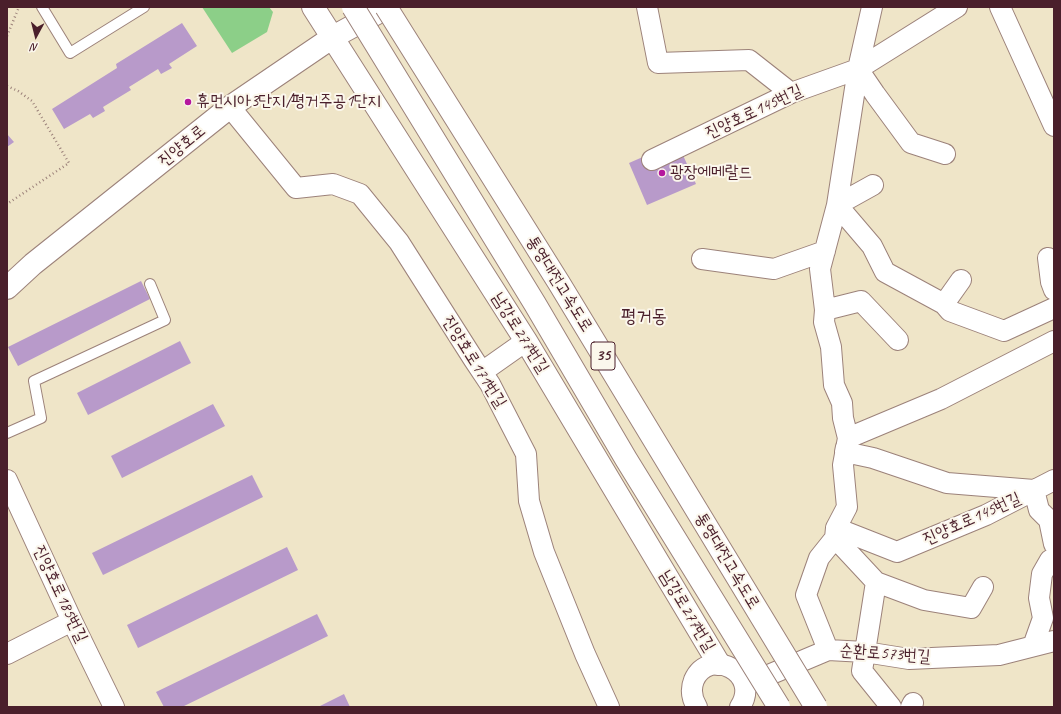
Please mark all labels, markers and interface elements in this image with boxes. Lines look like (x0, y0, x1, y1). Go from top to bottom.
north arrow (16, 16, 56, 56)
text: N (30, 41, 39, 55)
street label: 진양호로145번길 (702, 81, 806, 143)
place label: 휴먼시아3단지/평거주공1단지 (196, 92, 381, 112)
marker: 휴먼시아3단지/평거주공1단지 (183, 97, 193, 107)
street label: 진양호로 (154, 121, 210, 171)
place label: 광장에메랄드 (670, 163, 752, 183)
marker: 광장에메랄드 (657, 168, 667, 178)
street label: 통영대전고속도로 (521, 232, 597, 336)
street label: 남강로277번길 (487, 289, 553, 377)
district label: 평거동 (621, 306, 667, 328)
street label: 진양호로171번길 (438, 312, 510, 412)
road number: 35 (591, 342, 615, 370)
street label: 진양호로145번길 (920, 488, 1024, 550)
street label: 통영대전고속도로 (690, 509, 764, 613)
street label: 진양호로185번길 (29, 542, 91, 646)
street label: 남강로277번길 (655, 567, 719, 655)
street label: 순환로573번길 (839, 641, 931, 667)

